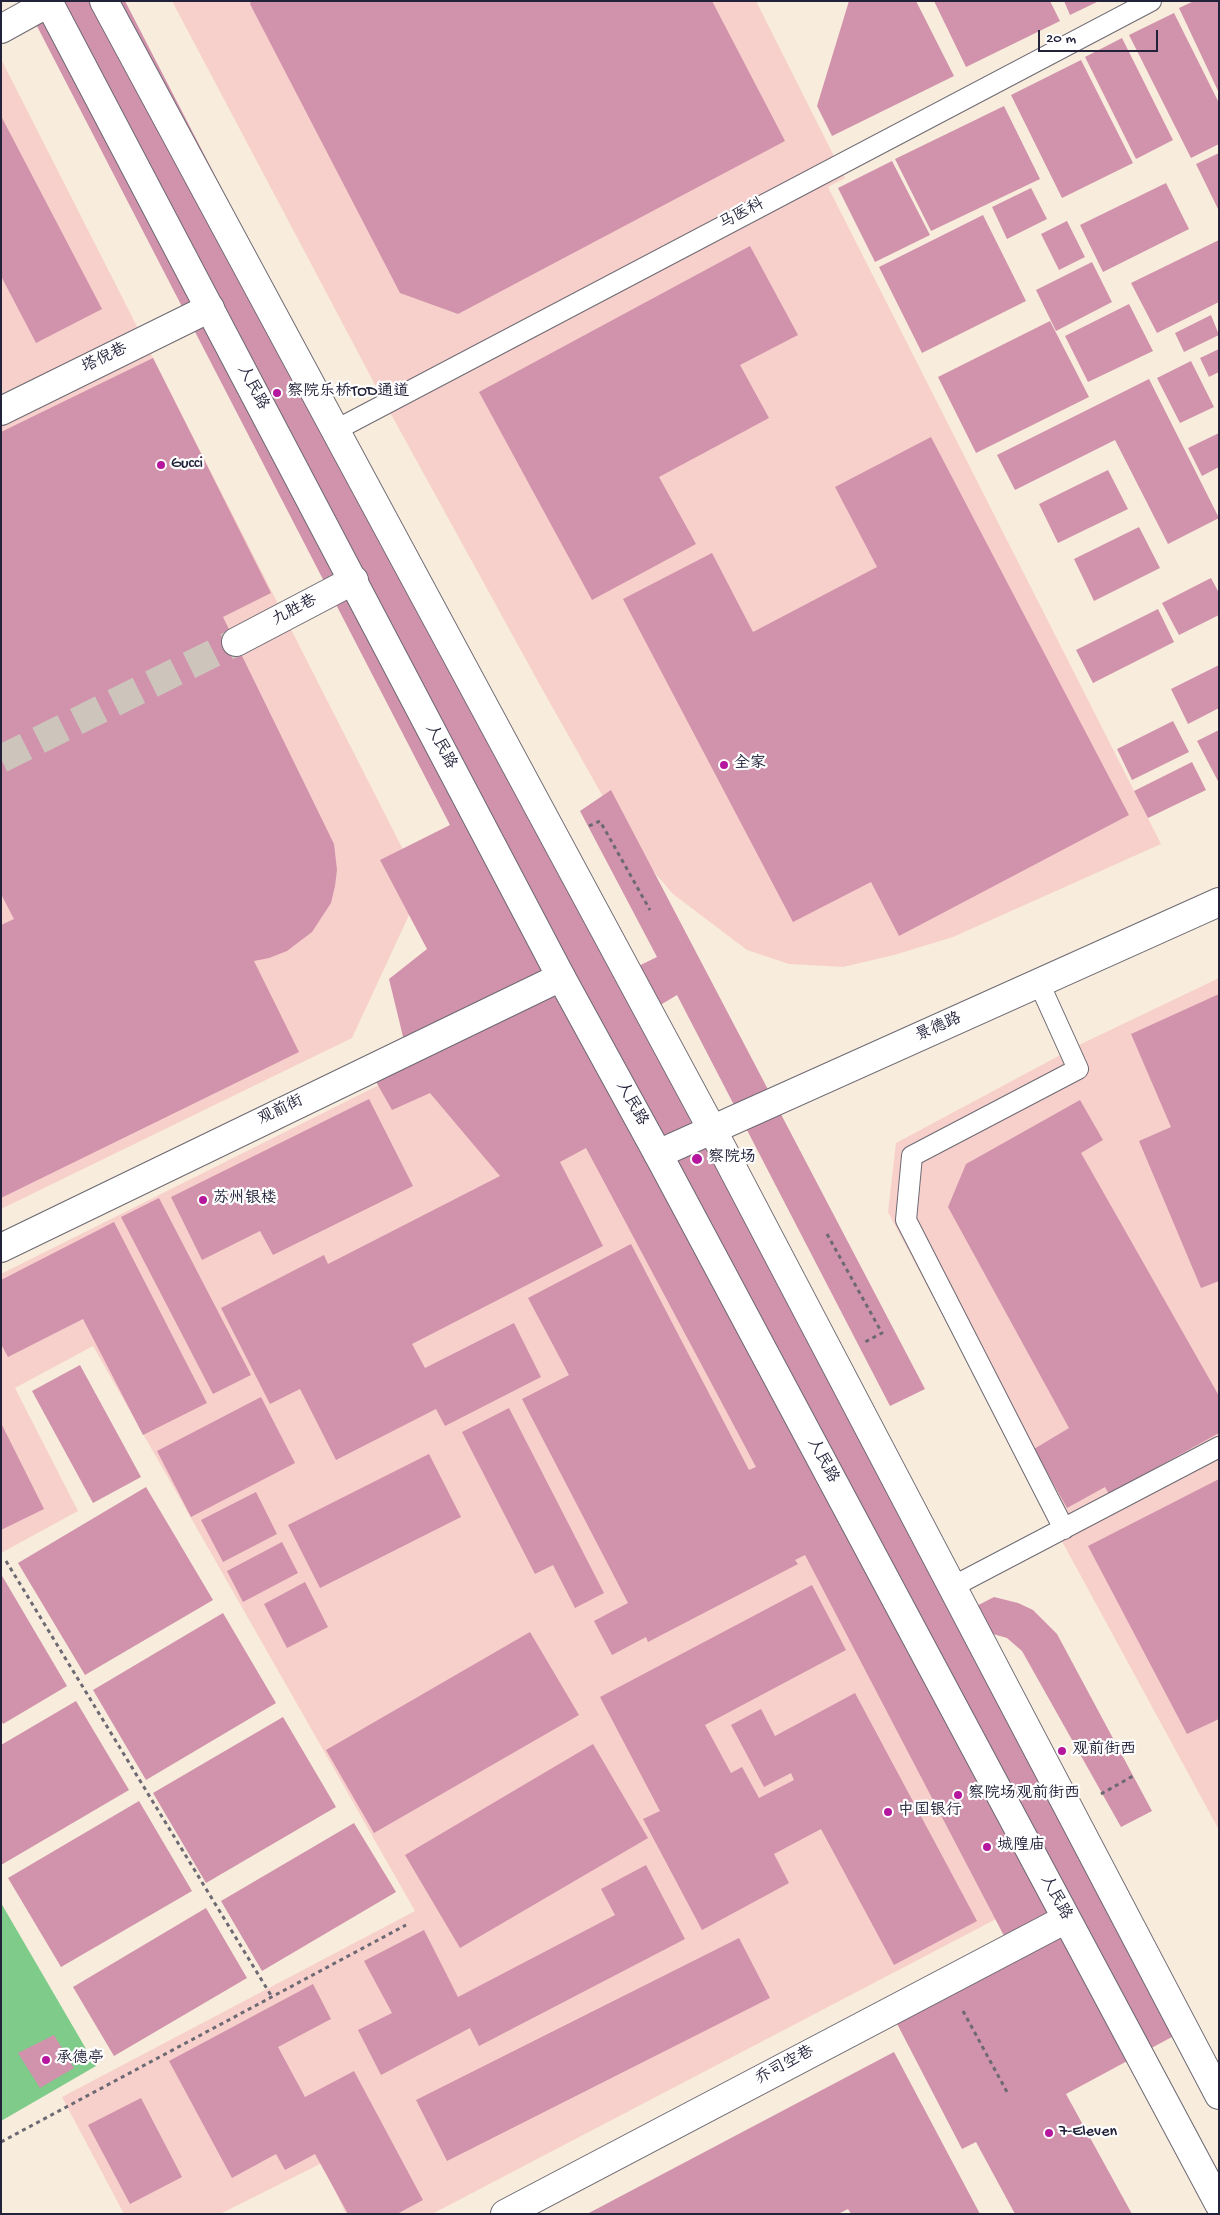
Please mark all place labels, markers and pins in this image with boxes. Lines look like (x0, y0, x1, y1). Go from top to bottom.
place label: 察院乐桥TOD通道 (287, 383, 409, 403)
marker: 察院乐桥TOD通道 (271, 387, 283, 399)
place label: Gucci (171, 455, 203, 475)
marker: Gucci (155, 459, 167, 471)
place label: 全家 (734, 755, 766, 775)
marker: 全家 (718, 759, 730, 771)
place label: 察院场 (708, 1149, 756, 1169)
marker: 察院场 (690, 1152, 704, 1166)
place label: 苏州银楼 (213, 1190, 277, 1210)
marker: 苏州银楼 (197, 1194, 209, 1206)
place label: 观前街西 (1072, 1741, 1136, 1761)
marker: 观前街西 (1056, 1745, 1068, 1757)
place label: 察院场观前街西 (968, 1785, 1080, 1805)
marker: 察院场观前街西 (952, 1789, 964, 1801)
place label: 中国银行 (898, 1802, 962, 1822)
marker: 中国银行 (882, 1806, 894, 1818)
place label: 城隍庙 (997, 1837, 1045, 1857)
marker: 城隍庙 (981, 1841, 993, 1853)
place label: 承德亭 (56, 2050, 104, 2070)
marker: 承德亭 (40, 2054, 52, 2066)
place label: 7-Eleven (1059, 2123, 1117, 2143)
marker: 7-Eleven (1043, 2127, 1055, 2139)

